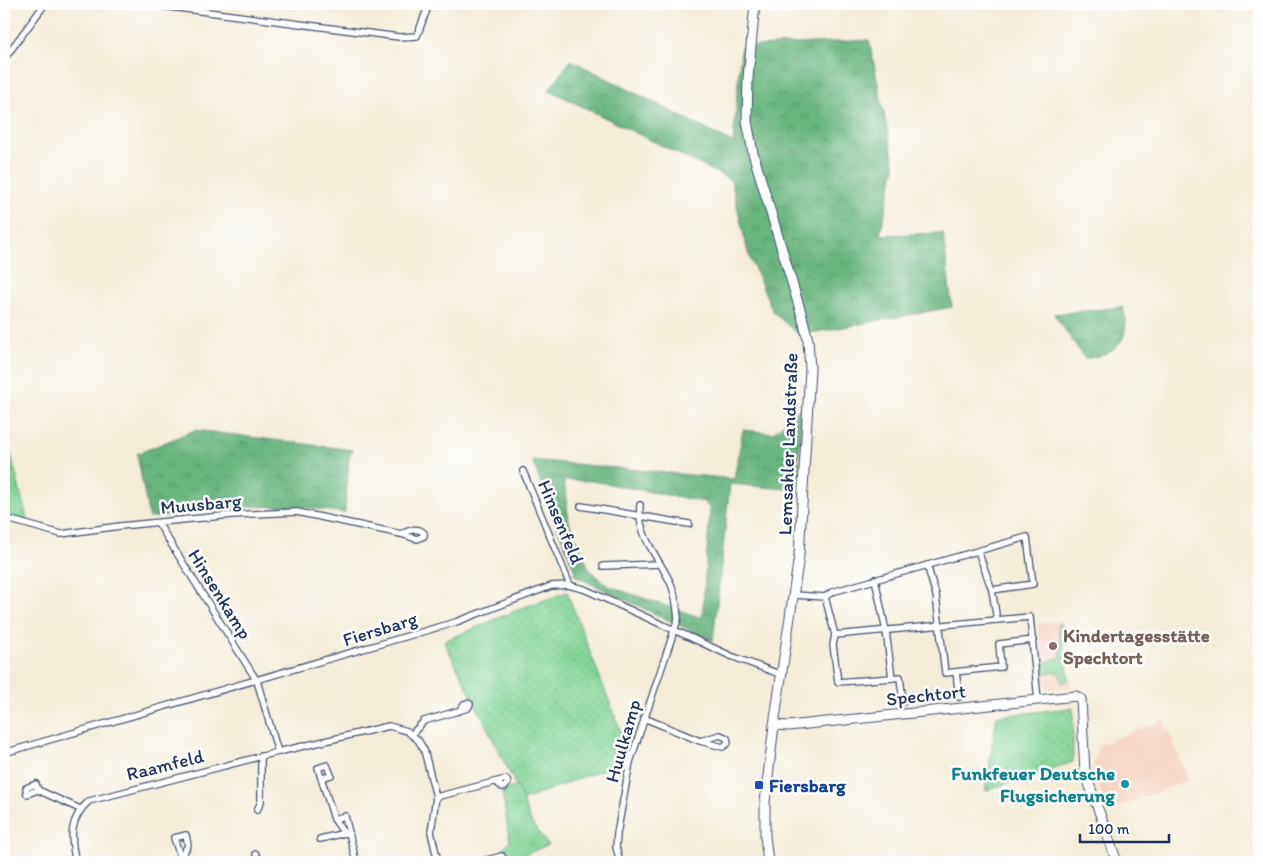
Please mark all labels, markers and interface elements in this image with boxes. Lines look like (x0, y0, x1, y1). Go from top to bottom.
street label: Lemsahler Landstraße (773, 352, 803, 536)
street label: Hinsenfeld (533, 477, 589, 568)
street label: Muusbarg (159, 489, 243, 519)
street label: Hinsenkamp (183, 545, 257, 643)
street label: Fiersbarg (340, 607, 420, 651)
place label: Kindertagesstätte Spechtort (1063, 624, 1210, 669)
marker: Kindertagesstätte Spechtort (1047, 640, 1059, 652)
street label: Spechtort (885, 679, 967, 711)
street label: Huulkamp (600, 697, 646, 785)
street label: Raamfeld (124, 744, 207, 786)
place label: Funkfeuer Deutsche Flugsicherung (951, 762, 1115, 807)
place label: Fiersbarg (769, 774, 846, 797)
marker: Funkfeuer Deutsche Flugsicherung (1119, 778, 1131, 790)
marker: Fiersbarg (753, 779, 765, 791)
scale bar (1080, 811, 1169, 843)
text: 100 m (1088, 820, 1130, 838)

